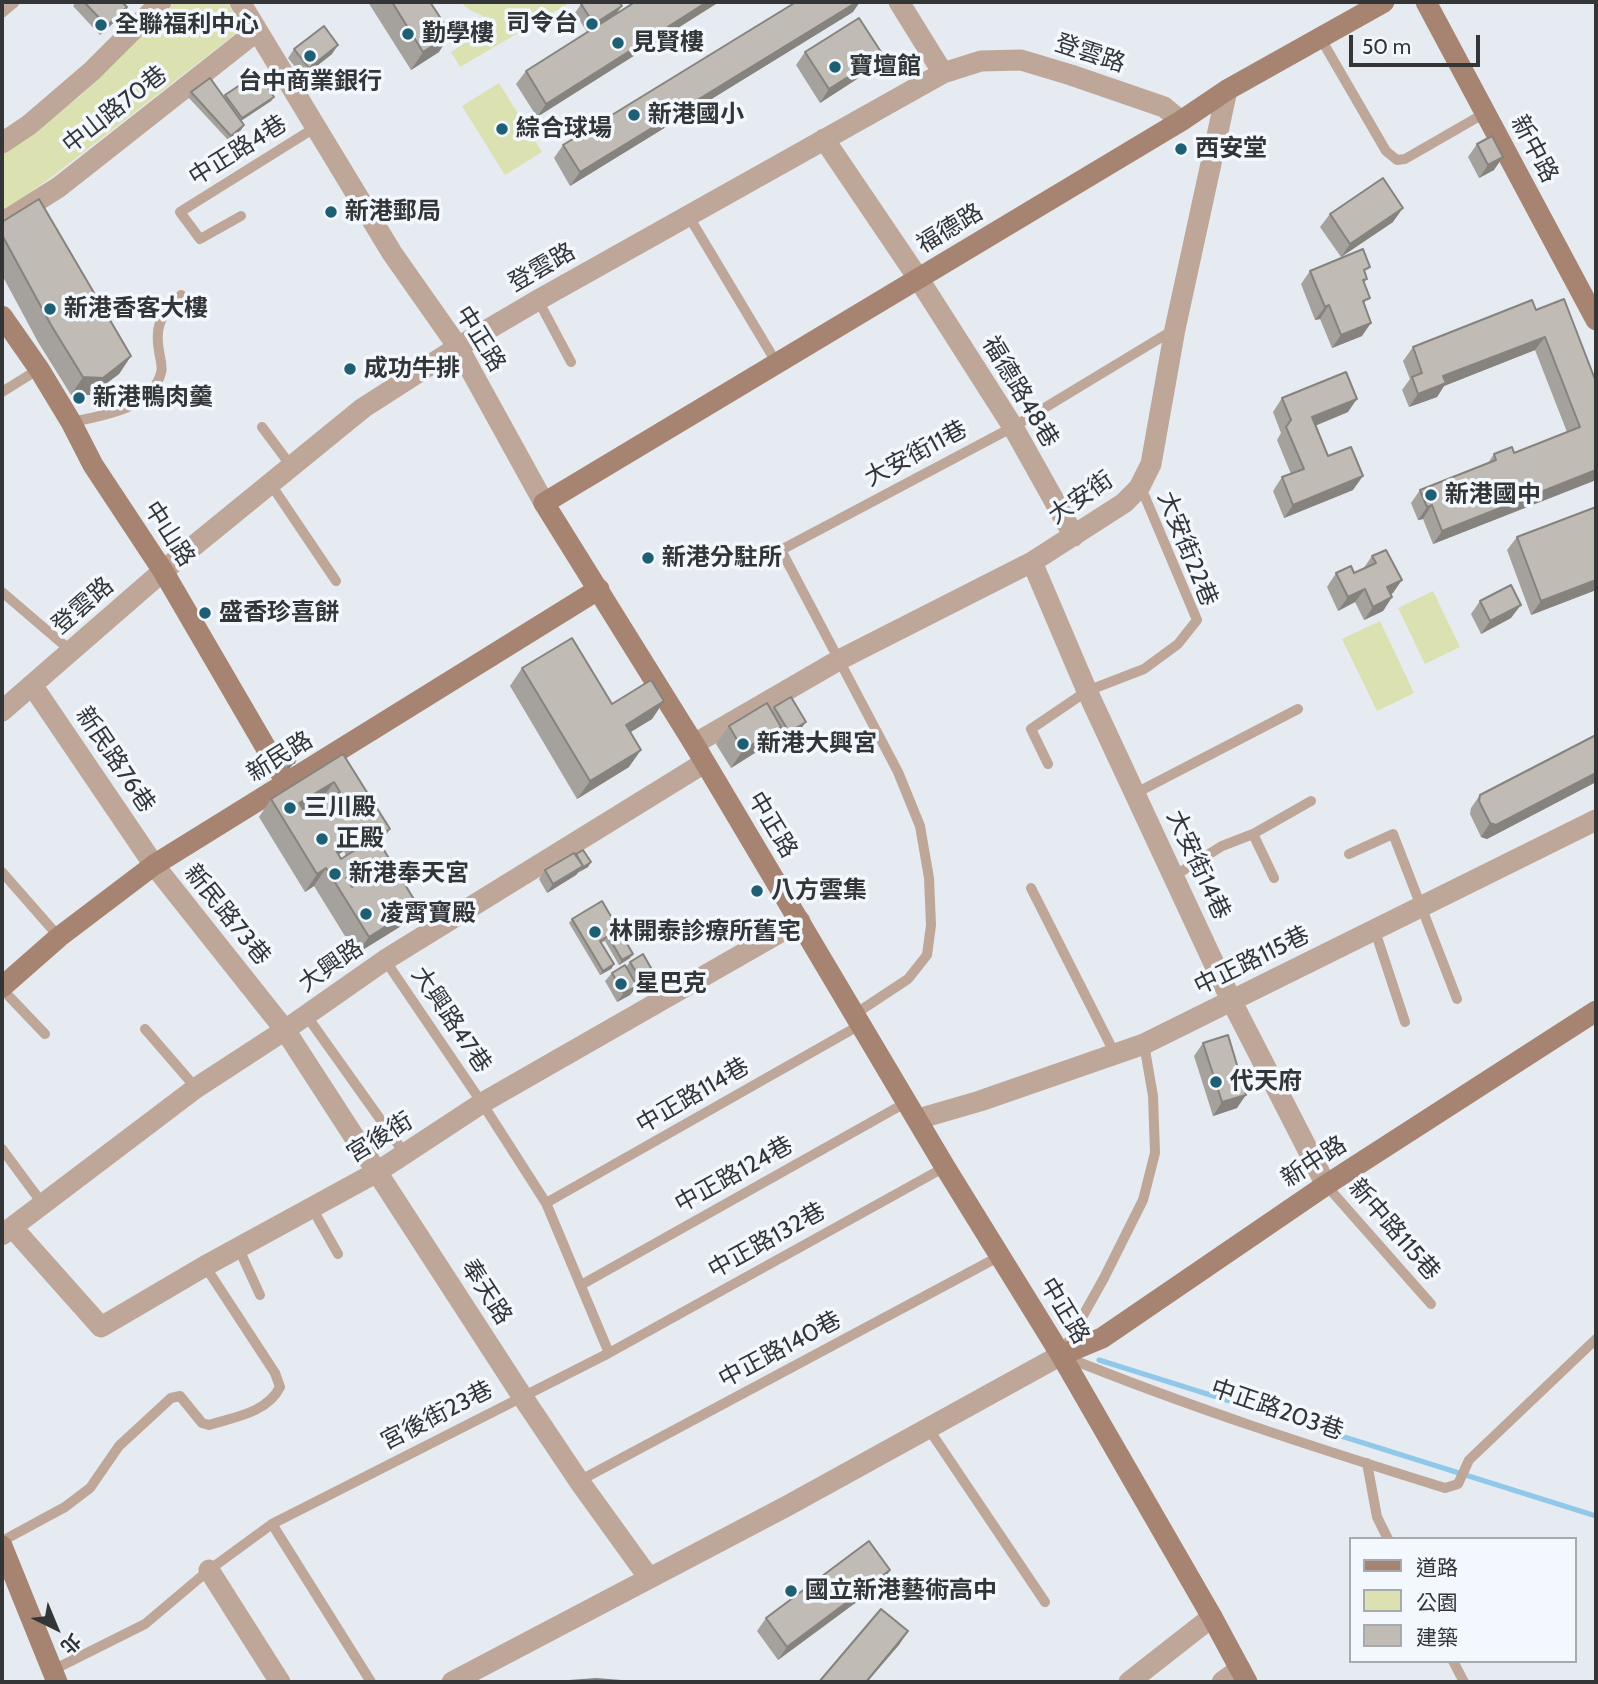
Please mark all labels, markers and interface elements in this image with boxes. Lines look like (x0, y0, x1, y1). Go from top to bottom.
place label: 司令台 (506, 10, 578, 38)
place label: 全聯福利中心 (115, 11, 259, 39)
marker: 司令台 (584, 16, 600, 32)
marker: 全聯福利中心 (93, 17, 109, 33)
place label: 勤學樓 (422, 20, 494, 48)
scale bar (1353, 21, 1484, 65)
marker: 勤學樓 (400, 26, 416, 42)
place label: 見賢樓 (632, 29, 704, 57)
street label: 登雲路 (1051, 29, 1129, 79)
text: 50 m (1362, 34, 1411, 59)
marker: 見賢樓 (610, 35, 626, 51)
marker: 台中商業銀行 (302, 48, 318, 64)
place label: 寶壇館 (849, 53, 921, 81)
marker: 寶壇館 (827, 59, 843, 75)
street label: 中山路70巷 (57, 60, 173, 160)
place label: 台中商業銀行 (238, 68, 382, 96)
place label: 新港國小 (648, 101, 744, 129)
marker: 新港國小 (626, 107, 642, 123)
street label: 中正路4巷 (184, 110, 292, 192)
street label: 新中路 (1504, 110, 1564, 188)
place label: 綜合球場 (516, 115, 612, 143)
marker: 綜合球場 (494, 121, 510, 137)
place label: 西安堂 (1195, 135, 1267, 163)
marker: 西安堂 (1173, 141, 1189, 157)
place label: 新港郵局 (345, 198, 441, 226)
street label: 福德路 (912, 198, 988, 260)
marker: 新港郵局 (323, 204, 339, 220)
street label: 登雲路 (504, 238, 580, 298)
place label: 新港香客大樓 (64, 295, 208, 323)
marker: 新港香客大樓 (42, 301, 58, 317)
street label: 中正路 (449, 301, 511, 377)
street label: 福德路48巷 (976, 331, 1064, 453)
place label: 成功牛排 (364, 355, 460, 383)
marker: 成功牛排 (342, 361, 358, 377)
place label: 新港鴨肉羹 (93, 384, 213, 412)
marker: 新港鴨肉羹 (71, 390, 87, 406)
street label: 大安街11巷 (860, 415, 972, 493)
street label: 大安街 (1043, 466, 1119, 530)
place label: 新港國中 (1445, 481, 1541, 509)
street label: 大安街22巷 (1151, 487, 1223, 611)
marker: 新港國中 (1423, 487, 1439, 503)
street label: 中山路 (137, 496, 201, 572)
place label: 新港分駐所 (662, 544, 782, 572)
marker: 新港分駐所 (640, 550, 656, 566)
street label: 登雲路 (46, 572, 120, 640)
place label: 盛香珍喜餅 (219, 599, 339, 627)
marker: 盛香珍喜餅 (197, 605, 213, 621)
street label: 新民路76巷 (69, 702, 161, 818)
street label: 新民路 (242, 726, 318, 788)
place label: 新港大興宮 (757, 730, 877, 758)
marker: 新港大興宮 (735, 736, 751, 752)
street label: 中正路 (741, 787, 803, 863)
place label: 三川殿 (304, 794, 376, 822)
marker: 三川殿 (282, 800, 298, 816)
street label: 大安街14巷 (1160, 806, 1236, 924)
place label: 正殿 (336, 825, 384, 853)
marker: 正殿 (314, 831, 330, 847)
street label: 新民路73巷 (178, 859, 276, 971)
place label: 新港奉天宮 (349, 860, 469, 888)
marker: 新港奉天宮 (327, 866, 343, 882)
place label: 八方雲集 (771, 877, 867, 905)
marker: 八方雲集 (749, 883, 765, 899)
place label: 凌霄寶殿 (380, 900, 476, 928)
marker: 凌霄寶殿 (358, 906, 374, 922)
place label: 林開泰診療所舊宅 (609, 918, 801, 946)
street label: 中正路115巷 (1190, 921, 1314, 1001)
marker: 林開泰診療所舊宅 (587, 924, 603, 940)
street label: 大興路 (293, 934, 369, 998)
street label: 大興路47巷 (405, 961, 497, 1079)
place label: 星巴克 (635, 970, 707, 998)
marker: 星巴克 (613, 976, 629, 992)
street label: 中正路114巷 (631, 1052, 755, 1140)
place label: 代天府 (1230, 1068, 1302, 1096)
marker: 代天府 (1208, 1074, 1224, 1090)
street label: 宮後街 (342, 1107, 418, 1169)
street label: 新中路 (1276, 1130, 1352, 1194)
street label: 中正路124巷 (670, 1131, 798, 1219)
street label: 新中路115巷 (1342, 1174, 1446, 1286)
street label: 中正路132巷 (703, 1197, 831, 1285)
street label: 奉天路 (454, 1254, 518, 1330)
street label: 中正路 (1033, 1273, 1095, 1349)
street label: 中正路140巷 (714, 1306, 846, 1394)
street label: 中正路203巷 (1207, 1374, 1347, 1446)
street label: 宮後街23巷 (376, 1376, 498, 1456)
legend (1350, 1537, 1577, 1663)
text: 道路 (1416, 1555, 1458, 1580)
place label: 國立新港藝術高中 (805, 1577, 997, 1605)
marker: 國立新港藝術高中 (783, 1583, 799, 1599)
text: 公園 (1416, 1590, 1458, 1615)
north arrow (21, 1593, 91, 1663)
text: 建築 (1416, 1625, 1458, 1650)
text: 北 (56, 1629, 85, 1659)

